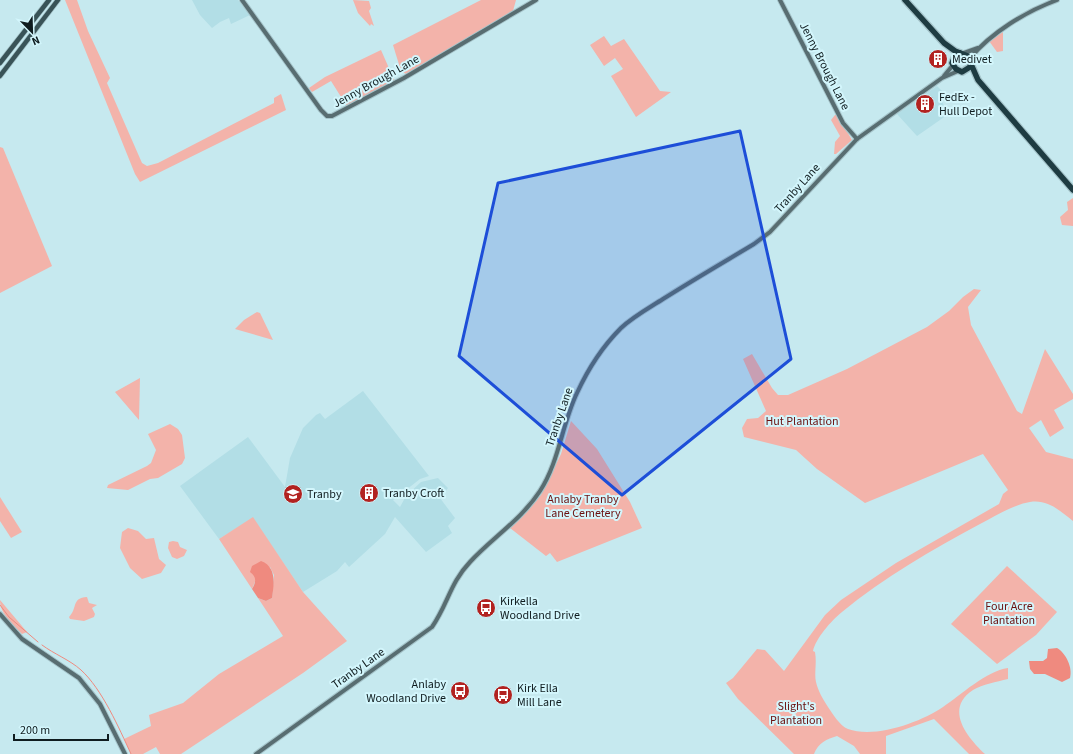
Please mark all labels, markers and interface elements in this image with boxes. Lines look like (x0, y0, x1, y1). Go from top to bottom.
north arrow (12, 12, 52, 52)
street label: Jenny Brough Lane (795, 19, 854, 113)
text: N (29, 32, 42, 49)
building icon: Medivet (927, 48, 949, 70)
street label: Jenny Brough Lane (330, 51, 423, 112)
place label: Medivet (952, 51, 992, 68)
place label: FedEx - Hull Depot (939, 89, 992, 120)
building icon: FedEx - Hull Depot (914, 93, 936, 115)
street label: Tranby Lane (771, 160, 824, 217)
street label: Tranby Lane (541, 385, 578, 449)
park label: Hut Plantation (765, 413, 839, 430)
building icon: Tranby Croft (358, 482, 380, 504)
school or university icon: Tranby (282, 483, 304, 505)
place label: Tranby Croft (383, 485, 444, 502)
place label: Tranby (307, 486, 342, 503)
park label: Anlaby Tranby Lane Cemetery (545, 491, 621, 522)
place label: Kirkella Woodland Drive (500, 593, 580, 624)
bus stop icon: Kirkella Woodland Drive (475, 597, 497, 619)
park label: Four Acre Plantation (983, 598, 1035, 629)
street label: Tranby Lane (328, 644, 388, 693)
place label: Anlaby Woodland Drive (366, 676, 446, 707)
bus stop icon: Anlaby Woodland Drive (449, 680, 471, 702)
place label: Kirk Ella Mill Lane (517, 680, 562, 711)
bus stop icon: Kirk Ella Mill Lane (492, 684, 514, 706)
park label: Slight's Plantation (770, 698, 822, 729)
scale bar (14, 716, 108, 742)
text: 200 m (20, 722, 50, 739)

